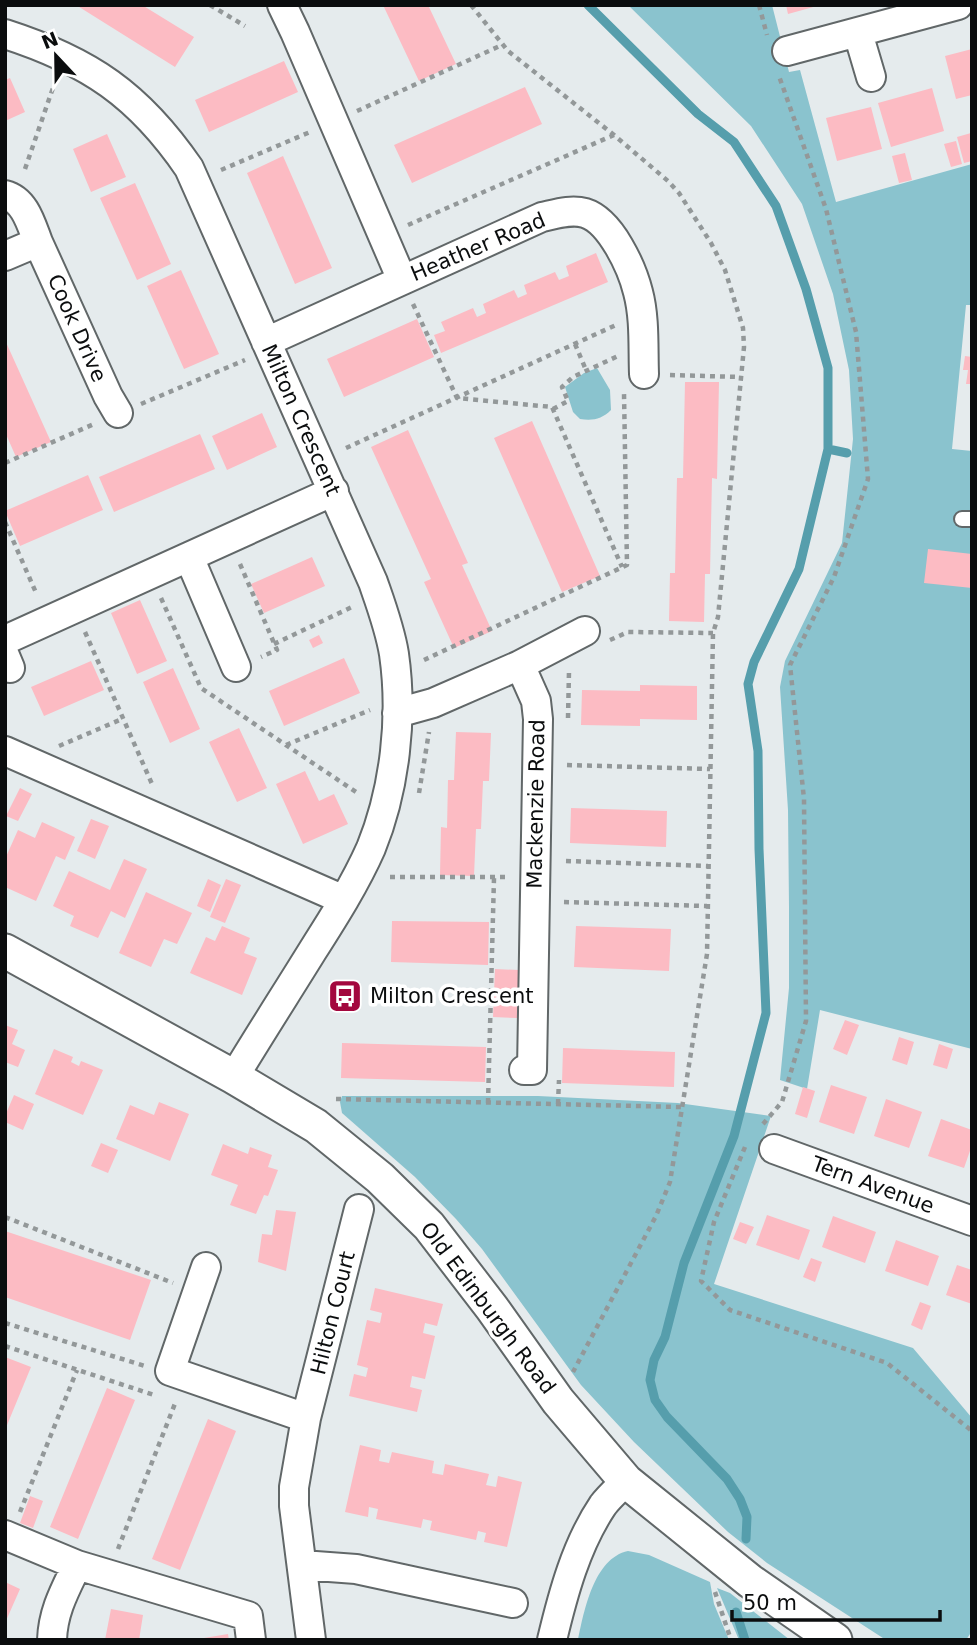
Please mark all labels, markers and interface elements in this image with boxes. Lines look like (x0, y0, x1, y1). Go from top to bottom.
north arrow (21, 21, 91, 91)
text: N (38, 27, 61, 53)
street label: Heather Road (407, 208, 549, 286)
street label: Cook Drive (43, 271, 111, 385)
street label: Milton Crescent (257, 340, 345, 500)
street label: Mackenzie Road (523, 719, 549, 889)
bus stop icon: Milton Crescent (326, 977, 364, 1015)
place label: Milton Crescent (370, 984, 534, 1008)
street label: Tern Avenue (808, 1151, 937, 1218)
street label: Old Edinburgh Road (416, 1217, 560, 1399)
street label: Hilton Court (306, 1249, 360, 1377)
scale bar (732, 1578, 940, 1622)
text: 50 m (743, 1591, 797, 1615)

